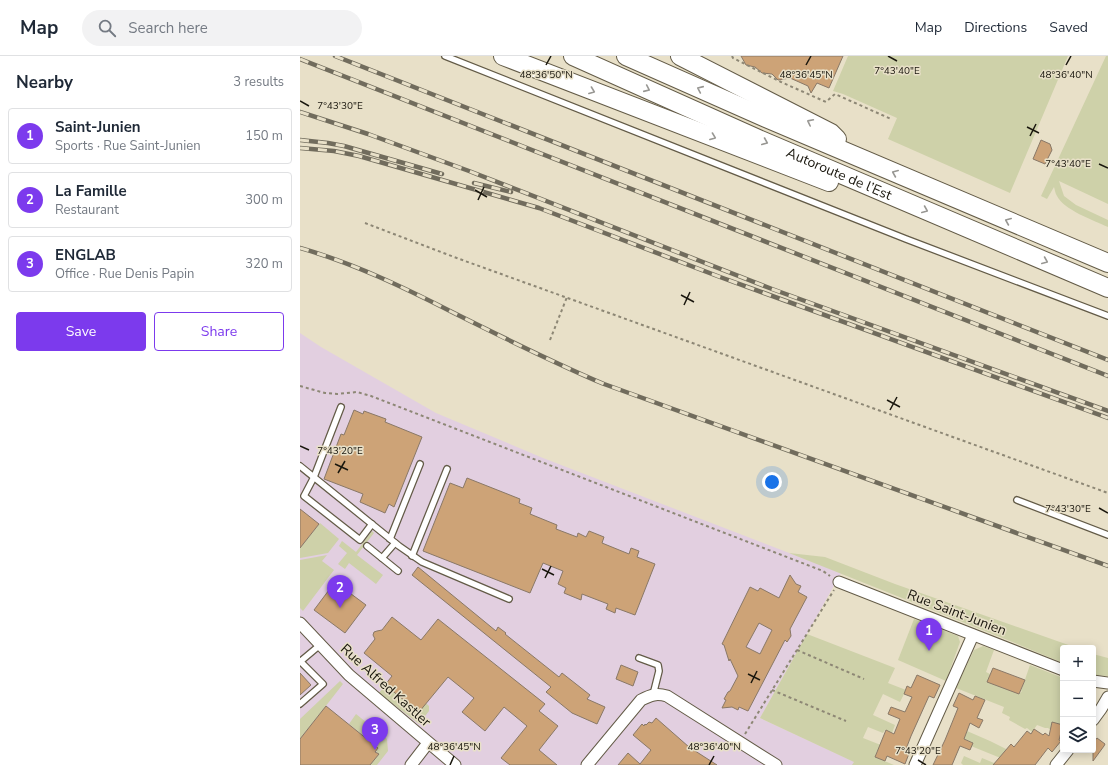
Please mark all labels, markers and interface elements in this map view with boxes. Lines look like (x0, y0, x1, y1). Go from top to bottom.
search box (82, 10, 362, 46)
text: Map (20, 15, 58, 41)
icon: search (96, 17, 118, 39)
text: Search here (128, 18, 208, 38)
text: Map (915, 18, 942, 37)
text: Directions (964, 18, 1027, 37)
text: Saved (1049, 18, 1088, 37)
text: 7°43'40"E (874, 64, 920, 78)
text: 48°36'50"N (519, 68, 573, 82)
text: 48°36'45"N (779, 68, 833, 82)
text: 48°36'40"N (1039, 68, 1093, 82)
text: Nearby (16, 71, 73, 94)
text: 3 results (233, 73, 284, 91)
one-way arrow (643, 85, 650, 93)
one-way arrow (588, 86, 595, 94)
one-way arrow (697, 86, 704, 94)
text: 7°43'30"E (317, 99, 363, 113)
text: Saint-Junien (55, 117, 141, 137)
one-way arrow (807, 119, 814, 127)
text: 1 (26, 127, 34, 145)
text: 150 m (245, 127, 283, 145)
one-way arrow (710, 133, 717, 141)
text: Sports · Rue Saint-Junien (55, 137, 201, 155)
one-way arrow (761, 137, 769, 145)
street label: Autoroute de l’Est (783, 143, 895, 205)
text: 7°43'40"E (1045, 157, 1091, 171)
one-way arrow (892, 169, 899, 177)
text: La Famille (55, 181, 127, 201)
text: 2 (26, 191, 34, 209)
text: 300 m (245, 191, 283, 209)
text: Restaurant (55, 201, 119, 219)
one-way arrow (921, 205, 929, 213)
one-way arrow (1004, 217, 1011, 225)
text: ENGLAB (55, 245, 116, 265)
text: 3 (26, 255, 34, 273)
text: 320 m (245, 255, 283, 273)
one-way arrow (1040, 256, 1048, 264)
text: Office · Rue Denis Papin (55, 265, 194, 283)
button: Save (16, 312, 146, 351)
button: Share (154, 312, 284, 351)
text: 7°43'20"E (317, 444, 363, 458)
your location (762, 472, 782, 492)
text: 7°43'30"E (1045, 502, 1091, 516)
pin: 2 (327, 575, 353, 608)
street label: Rue Saint-Junien (904, 585, 1009, 640)
pin: 1 (916, 618, 942, 651)
street label: Rue Alfred Kastler (336, 640, 435, 731)
map controls (1060, 645, 1096, 753)
button: + (1060, 645, 1096, 681)
button: − (1060, 681, 1096, 717)
pin: 3 (362, 717, 388, 750)
button: layers (1060, 717, 1096, 753)
text: 48°36'45"N (427, 740, 481, 754)
text: 48°36'40"N (687, 740, 741, 754)
text: 7°43'20"E (895, 744, 941, 758)

